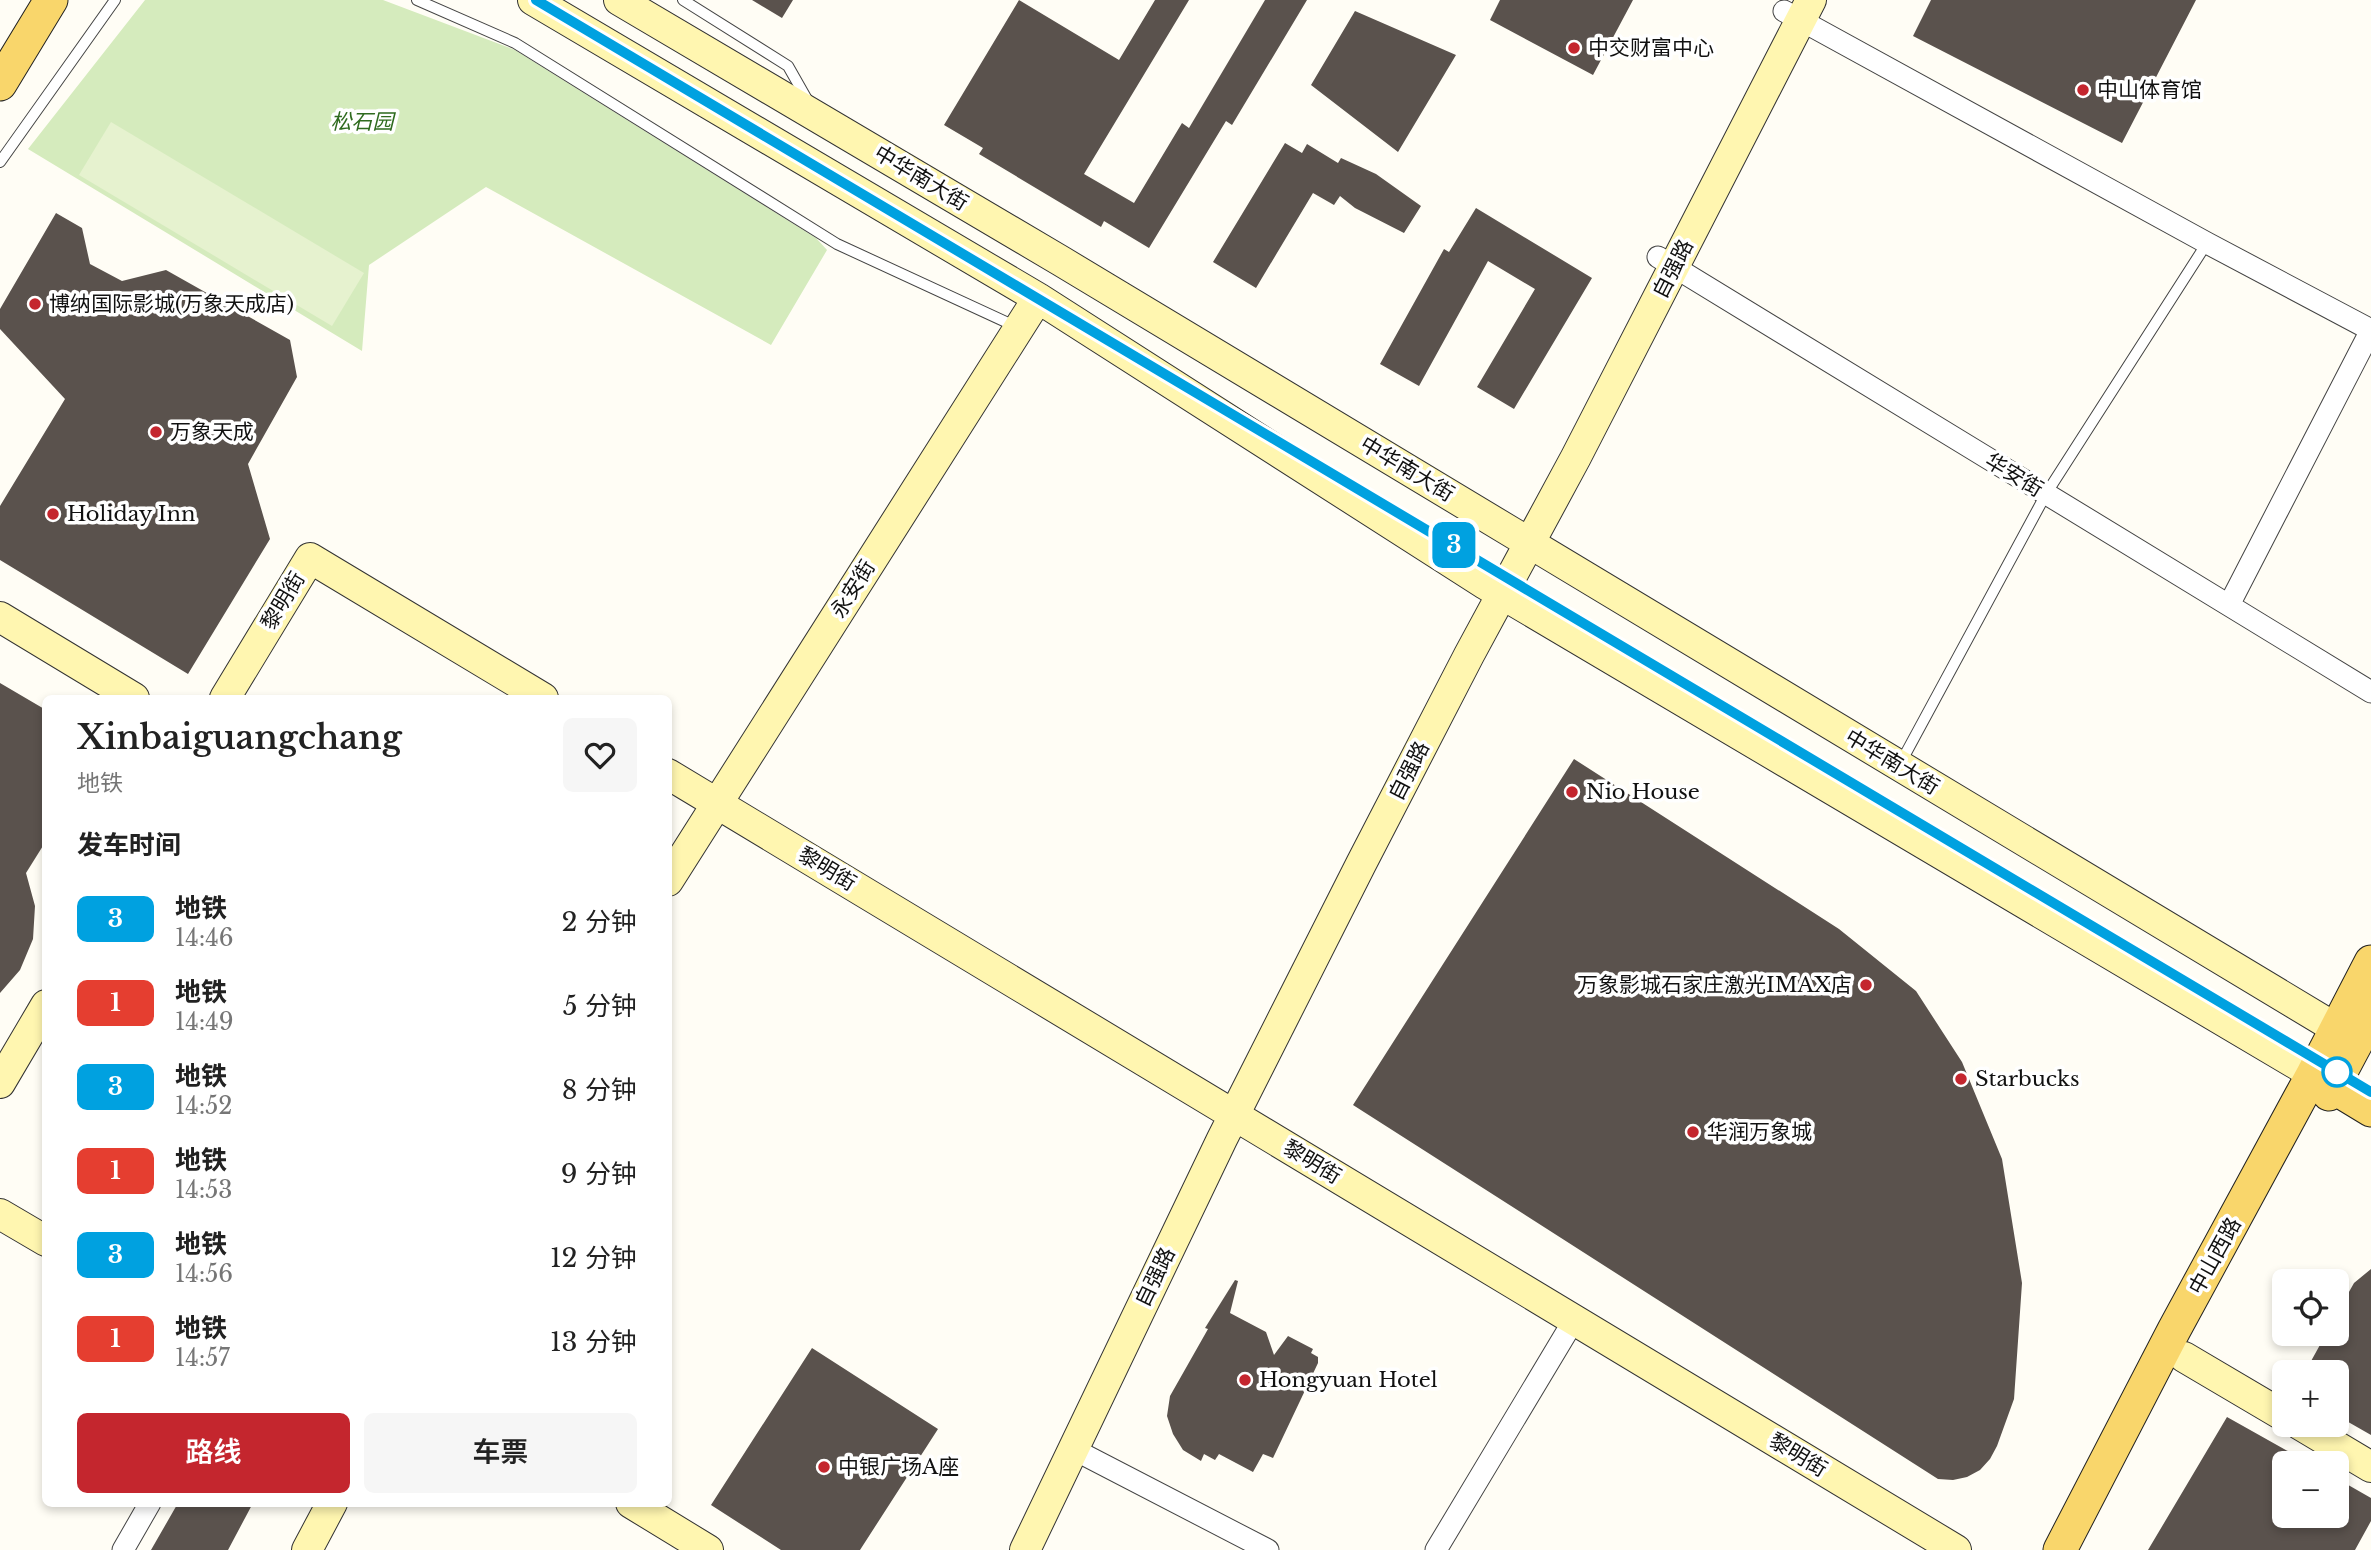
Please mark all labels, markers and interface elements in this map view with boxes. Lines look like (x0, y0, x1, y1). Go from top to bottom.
place label: 中交财富中心 (1588, 35, 1714, 61)
marker: 中交财富中心 (1566, 40, 1582, 56)
place label: 中山体育馆 (2097, 77, 2202, 103)
marker: 中山体育馆 (2075, 82, 2091, 98)
park label: 松石园 (331, 109, 396, 135)
street label: 中华南大街 (869, 140, 973, 216)
street label: 自强路 (1647, 235, 1699, 303)
place label: 博纳国际影城(万象天成店) (49, 291, 294, 317)
marker: 博纳国际影城(万象天成店) (27, 296, 43, 312)
place label: 万象天成 (170, 419, 254, 445)
marker: 万象天成 (148, 424, 164, 440)
street label: 中华南大街 (1355, 431, 1459, 507)
street label: 华安街 (1980, 448, 2048, 502)
place label: Holiday Inn (67, 501, 195, 527)
marker: Holiday Inn (45, 506, 61, 522)
line badge: 3 (1431, 522, 1477, 568)
text: 3 (1446, 530, 1462, 559)
street label: 永安街 (825, 555, 881, 623)
street label: 黎明街 (256, 567, 310, 635)
text: Xinbaiguangchang (77, 717, 402, 758)
button: heart (563, 718, 637, 792)
street label: 中华南大街 (1840, 724, 1944, 800)
street label: 自强路 (1383, 737, 1435, 805)
text: 地铁 (77, 769, 123, 797)
place label: Nio House (1586, 779, 1700, 805)
marker: Nio House (1564, 784, 1580, 800)
text: 发车时间 (77, 829, 181, 861)
street label: 黎明街 (793, 842, 861, 896)
text: 地铁 (175, 892, 227, 924)
text: 3 (108, 904, 123, 933)
text: 2 分钟 (562, 906, 637, 938)
text: 14:46 (175, 924, 234, 952)
place label: 万象影城石家庄激光IMAX店 (1577, 972, 1852, 998)
text: 地铁 (175, 976, 227, 1008)
marker: 万象影城石家庄激光IMAX店 (1858, 977, 1874, 993)
text: 1 (110, 988, 121, 1017)
text: 5 分钟 (563, 990, 637, 1022)
text: 14:49 (175, 1008, 234, 1036)
unlabelled marker (2322, 1057, 2352, 1087)
text: 地铁 (175, 1060, 227, 1092)
place label: Starbucks (1975, 1066, 2080, 1092)
marker: Starbucks (1953, 1071, 1969, 1087)
text: 3 (108, 1072, 123, 1101)
text: 8 分钟 (562, 1074, 637, 1106)
text: 14:52 (175, 1092, 233, 1120)
place label: 华润万象城 (1707, 1119, 1812, 1145)
marker: 华润万象城 (1685, 1124, 1701, 1140)
street label: 黎明街 (1278, 1135, 1346, 1189)
text: 地铁 (175, 1144, 227, 1176)
text: 1 (110, 1156, 121, 1185)
text: 9 分钟 (561, 1158, 637, 1190)
text: 14:53 (175, 1176, 233, 1204)
street label: 中山西路 (2183, 1213, 2247, 1299)
text: 地铁 (175, 1228, 227, 1260)
text: 3 (108, 1240, 123, 1269)
text: 12 分钟 (550, 1242, 637, 1274)
street label: 自强路 (1130, 1243, 1180, 1311)
text: 14:56 (175, 1260, 233, 1288)
map controls (2272, 1269, 2349, 1528)
button: locate (2272, 1269, 2349, 1346)
text: 地铁 (175, 1312, 227, 1344)
text: 1 (110, 1324, 121, 1353)
text: 13 分钟 (550, 1326, 637, 1358)
text: 14:57 (175, 1344, 230, 1372)
button: + (2272, 1360, 2349, 1437)
place label: Hongyuan Hotel (1259, 1367, 1438, 1393)
marker: Hongyuan Hotel (1237, 1372, 1253, 1388)
button: 路线 (77, 1413, 350, 1493)
button: 车票 (364, 1413, 637, 1493)
street label: 黎明街 (1764, 1428, 1832, 1482)
button: − (2272, 1451, 2349, 1528)
place label: 中银广场A座 (838, 1454, 959, 1480)
marker: 中银广场A座 (816, 1459, 832, 1475)

